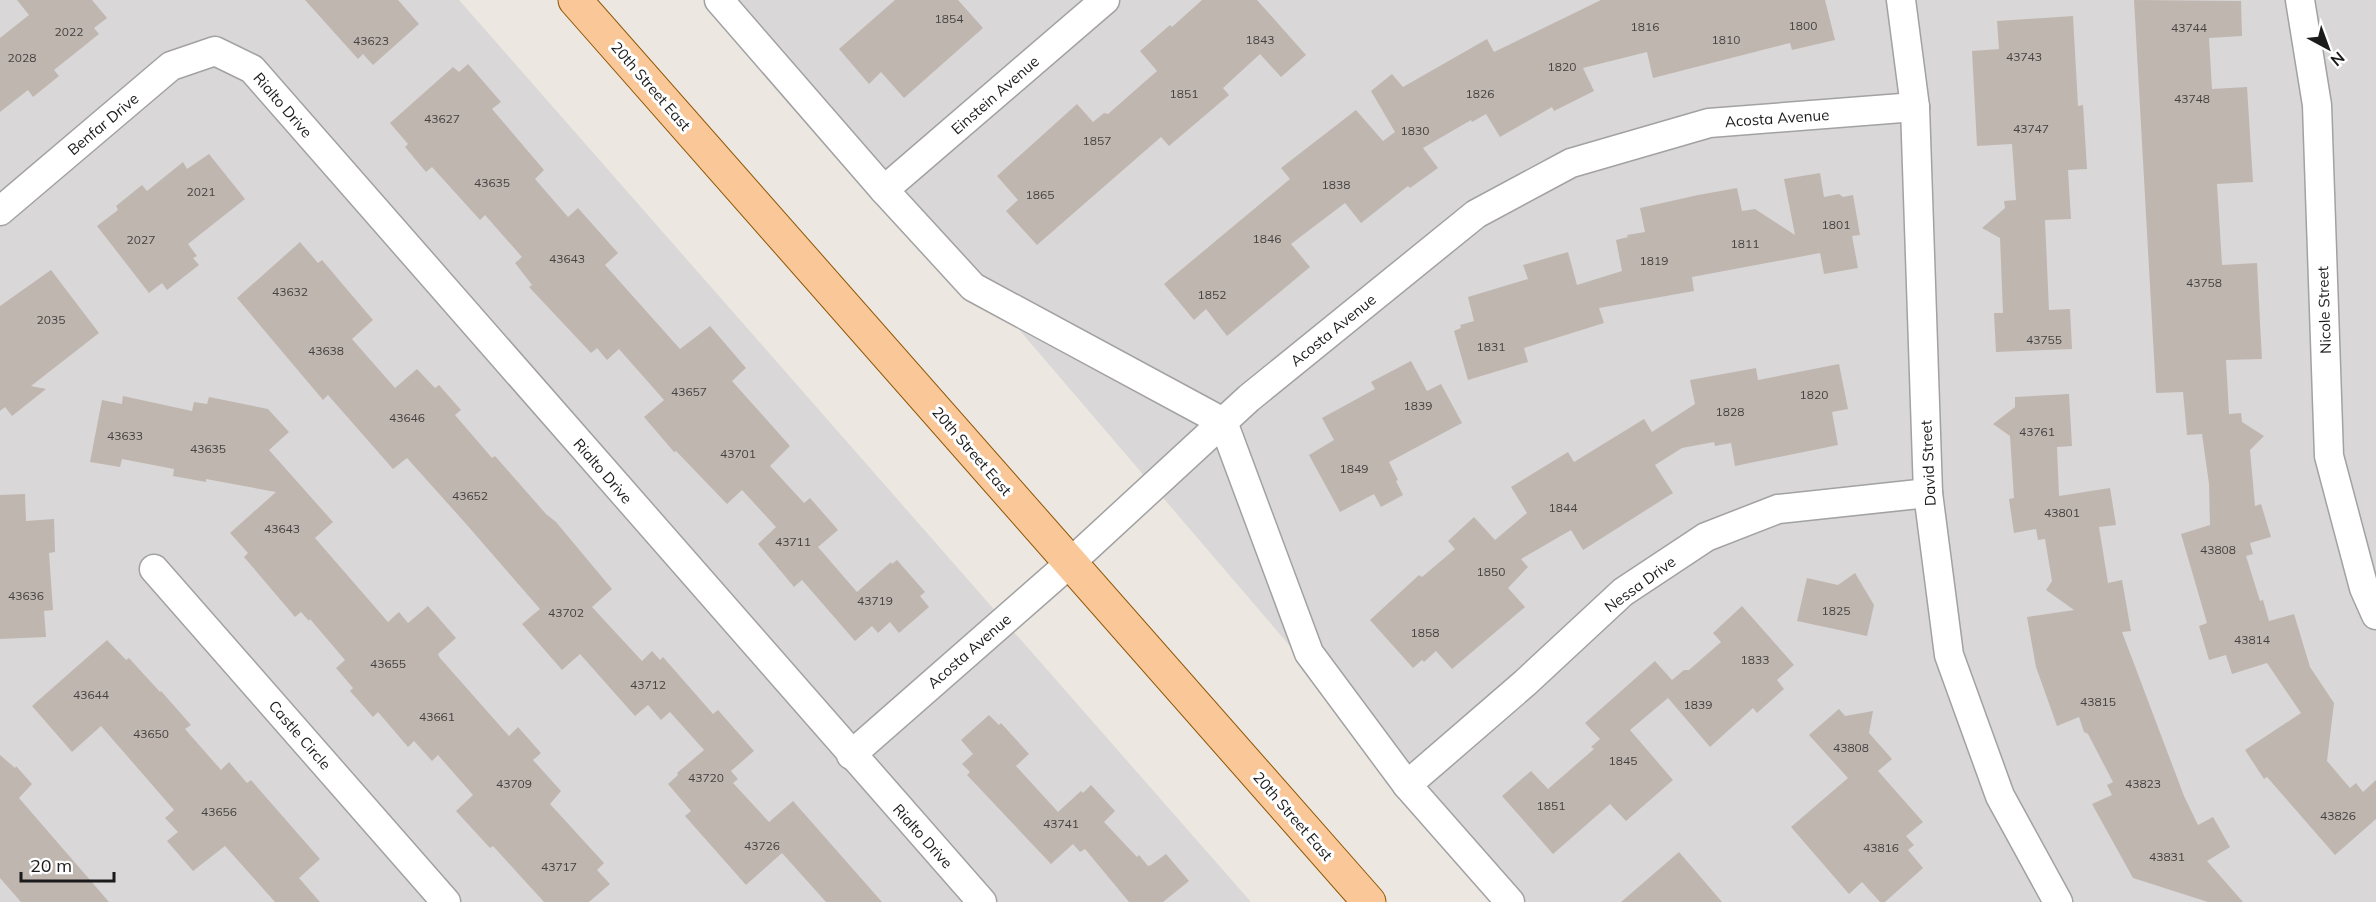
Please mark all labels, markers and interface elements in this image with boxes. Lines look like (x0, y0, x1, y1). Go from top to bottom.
house number: 1854 (935, 11, 963, 26)
house number: 1800 (1789, 18, 1817, 33)
north arrow (2298, 18, 2358, 78)
house number: 1816 (1631, 19, 1659, 34)
house number: 43744 (2171, 20, 2207, 35)
house number: 2022 (55, 24, 83, 39)
house number: 1843 (1246, 32, 1274, 47)
house number: 1810 (1712, 32, 1740, 47)
house number: 43623 (353, 33, 389, 48)
street label: 20th Street East (607, 38, 695, 134)
text: N (2327, 48, 2349, 71)
house number: 43743 (2006, 49, 2042, 64)
house number: 2028 (8, 50, 36, 65)
street label: Einstein Avenue (947, 52, 1043, 138)
house number: 1820 (1548, 59, 1576, 74)
street label: Rialto Drive (249, 68, 317, 142)
house number: 1851 (1170, 86, 1198, 101)
house number: 1826 (1466, 86, 1494, 101)
street label: Benfar Drive (64, 89, 142, 159)
house number: 43748 (2174, 91, 2210, 106)
street label: Acosta Avenue (1724, 105, 1830, 131)
house number: 43627 (424, 111, 460, 126)
house number: 43747 (2013, 121, 2049, 136)
house number: 1830 (1401, 123, 1429, 138)
house number: 1857 (1083, 133, 1111, 148)
house number: 43635 (474, 175, 510, 190)
house number: 1838 (1322, 177, 1350, 192)
house number: 2021 (187, 184, 215, 199)
house number: 1865 (1026, 187, 1054, 202)
house number: 1801 (1822, 217, 1850, 232)
house number: 1846 (1253, 231, 1281, 246)
house number: 2027 (127, 232, 155, 247)
house number: 1811 (1731, 236, 1759, 251)
house number: 43643 (549, 251, 585, 266)
house number: 1819 (1640, 253, 1668, 268)
street label: Nicole Street (2313, 266, 2335, 354)
house number: 43758 (2186, 275, 2222, 290)
house number: 43632 (272, 284, 308, 299)
house number: 1852 (1198, 287, 1226, 302)
street label: Acosta Avenue (1286, 290, 1380, 370)
house number: 2035 (37, 312, 65, 327)
house number: 43755 (2026, 332, 2062, 347)
house number: 1831 (1477, 339, 1505, 354)
house number: 43638 (308, 343, 344, 358)
house number: 43657 (671, 384, 707, 399)
house number: 1820 (1800, 387, 1828, 402)
house number: 1839 (1404, 398, 1432, 413)
street label: 20th Street East (928, 403, 1016, 499)
house number: 1828 (1716, 404, 1744, 419)
house number: 43646 (389, 410, 425, 425)
street label: David Street (1916, 420, 1940, 506)
house number: 43761 (2019, 424, 2055, 439)
house number: 43633 (107, 428, 143, 443)
street label: Rialto Drive (569, 434, 637, 508)
house number: 43635 (190, 441, 226, 456)
house number: 43701 (720, 446, 756, 461)
house number: 1849 (1340, 461, 1368, 476)
house number: 43652 (452, 488, 488, 503)
house number: 1844 (1549, 500, 1577, 515)
house number: 43801 (2044, 505, 2080, 520)
house number: 43643 (264, 521, 300, 536)
house number: 43711 (775, 534, 811, 549)
house number: 43808 (2200, 542, 2236, 557)
street label: Nessa Drive (1601, 552, 1679, 616)
house number: 1850 (1477, 564, 1505, 579)
house number: 43636 (8, 588, 44, 603)
house number: 43719 (857, 593, 893, 608)
house number: 1825 (1822, 603, 1850, 618)
house number: 43702 (548, 605, 584, 620)
street label: Acosta Avenue (923, 610, 1015, 692)
house number: 1858 (1411, 625, 1439, 640)
house number: 43814 (2234, 632, 2270, 647)
house number: 1833 (1741, 652, 1769, 667)
house number: 43655 (370, 656, 406, 671)
house number: 43712 (630, 677, 666, 692)
house number: 43644 (73, 687, 109, 702)
house number: 43815 (2080, 694, 2116, 709)
street label: Castle Circle (265, 696, 335, 774)
house number: 1839 (1684, 697, 1712, 712)
house number: 43661 (419, 709, 455, 724)
house number: 43650 (133, 726, 169, 741)
house number: 43808 (1833, 740, 1869, 755)
house number: 1845 (1609, 753, 1637, 768)
street label: 20th Street East (1249, 768, 1337, 864)
house number: 43720 (688, 770, 724, 785)
house number: 43709 (496, 776, 532, 791)
house number: 43823 (2125, 776, 2161, 791)
house number: 1851 (1537, 798, 1565, 813)
street label: Rialto Drive (889, 800, 957, 872)
house number: 43656 (201, 804, 237, 819)
house number: 43826 (2320, 808, 2356, 823)
house number: 43741 (1043, 816, 1079, 831)
house number: 43726 (744, 838, 780, 853)
house number: 43816 (1863, 840, 1899, 855)
scale bar (21, 845, 114, 883)
house number: 43831 (2149, 849, 2185, 864)
text: 20 m (30, 854, 72, 877)
house number: 43717 (541, 859, 577, 874)

